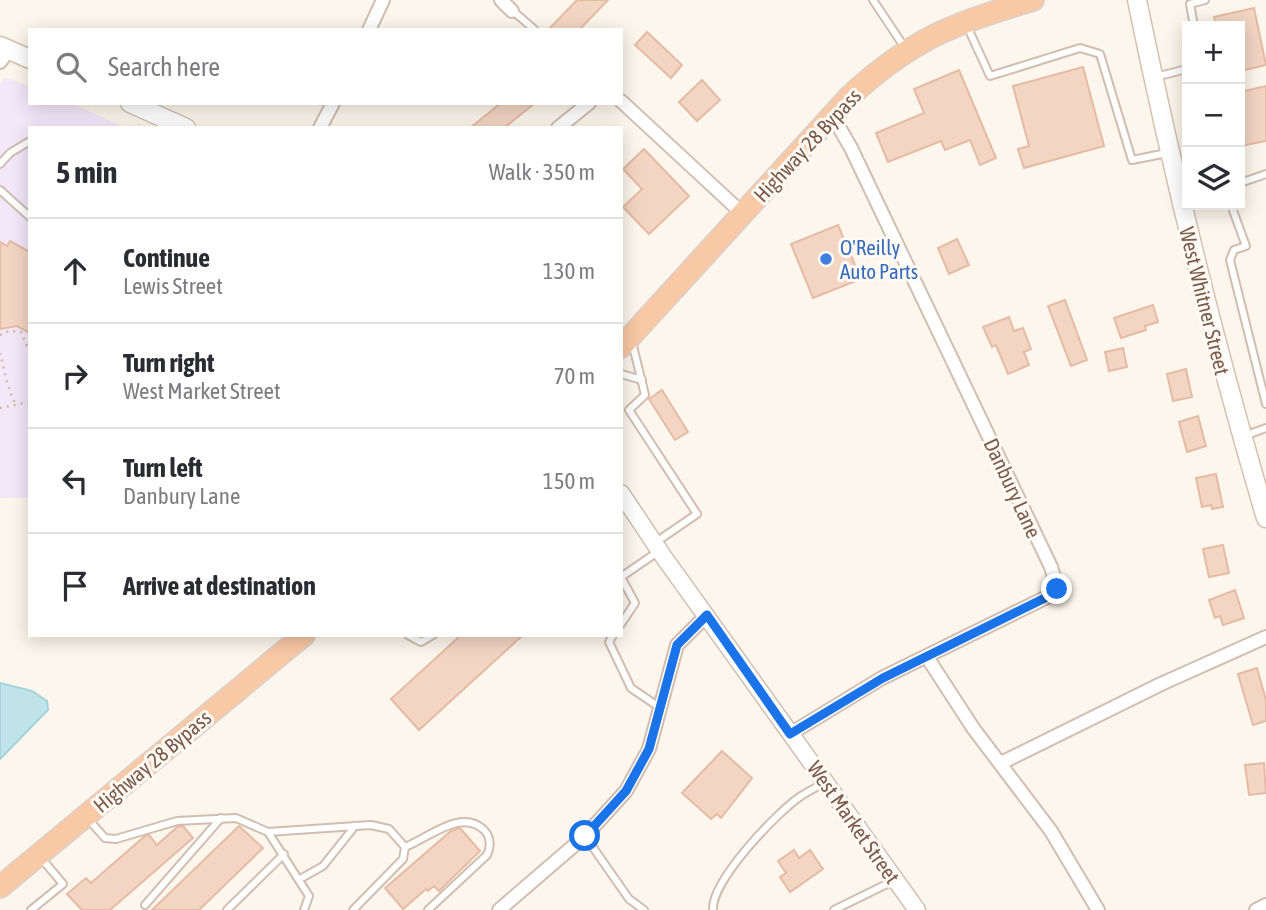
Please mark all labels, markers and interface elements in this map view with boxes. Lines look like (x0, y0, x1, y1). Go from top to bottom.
map controls (1182, 21, 1245, 210)
button: + (1182, 21, 1245, 84)
search box (28, 28, 623, 105)
icon: search (52, 48, 90, 86)
text: Search here (108, 52, 220, 82)
street label: Highway 28 Bypass (749, 84, 865, 206)
button: − (1182, 84, 1245, 147)
button: layers (1182, 147, 1245, 210)
text: 5 min (56, 155, 117, 189)
text: Walk · 350 m (489, 159, 595, 185)
street label: West Whitner Street (1175, 225, 1235, 377)
place label: O'Reilly Auto Parts (840, 235, 918, 283)
text: Continue (123, 243, 210, 273)
marker: O'Reilly Auto Parts (818, 251, 834, 267)
icon: ahead (56, 252, 94, 290)
text: 130 m (543, 258, 595, 284)
text: Lewis Street (123, 273, 223, 299)
text: Turn right (123, 348, 214, 378)
icon: right (56, 357, 94, 395)
text: 70 m (554, 363, 595, 389)
text: West Market Street (123, 378, 281, 404)
street label: Danbury Lane (979, 434, 1047, 542)
text: Turn left (123, 453, 203, 483)
icon: left (56, 462, 94, 500)
text: 150 m (543, 468, 595, 494)
text: Danbury Lane (123, 483, 240, 509)
icon: arrive (56, 567, 94, 605)
text: Arrive at destination (123, 571, 316, 601)
route end (1041, 573, 1072, 604)
street label: Highway 28 Bypass (89, 705, 215, 817)
street label: West Market Street (803, 756, 905, 888)
route start (569, 820, 600, 851)

